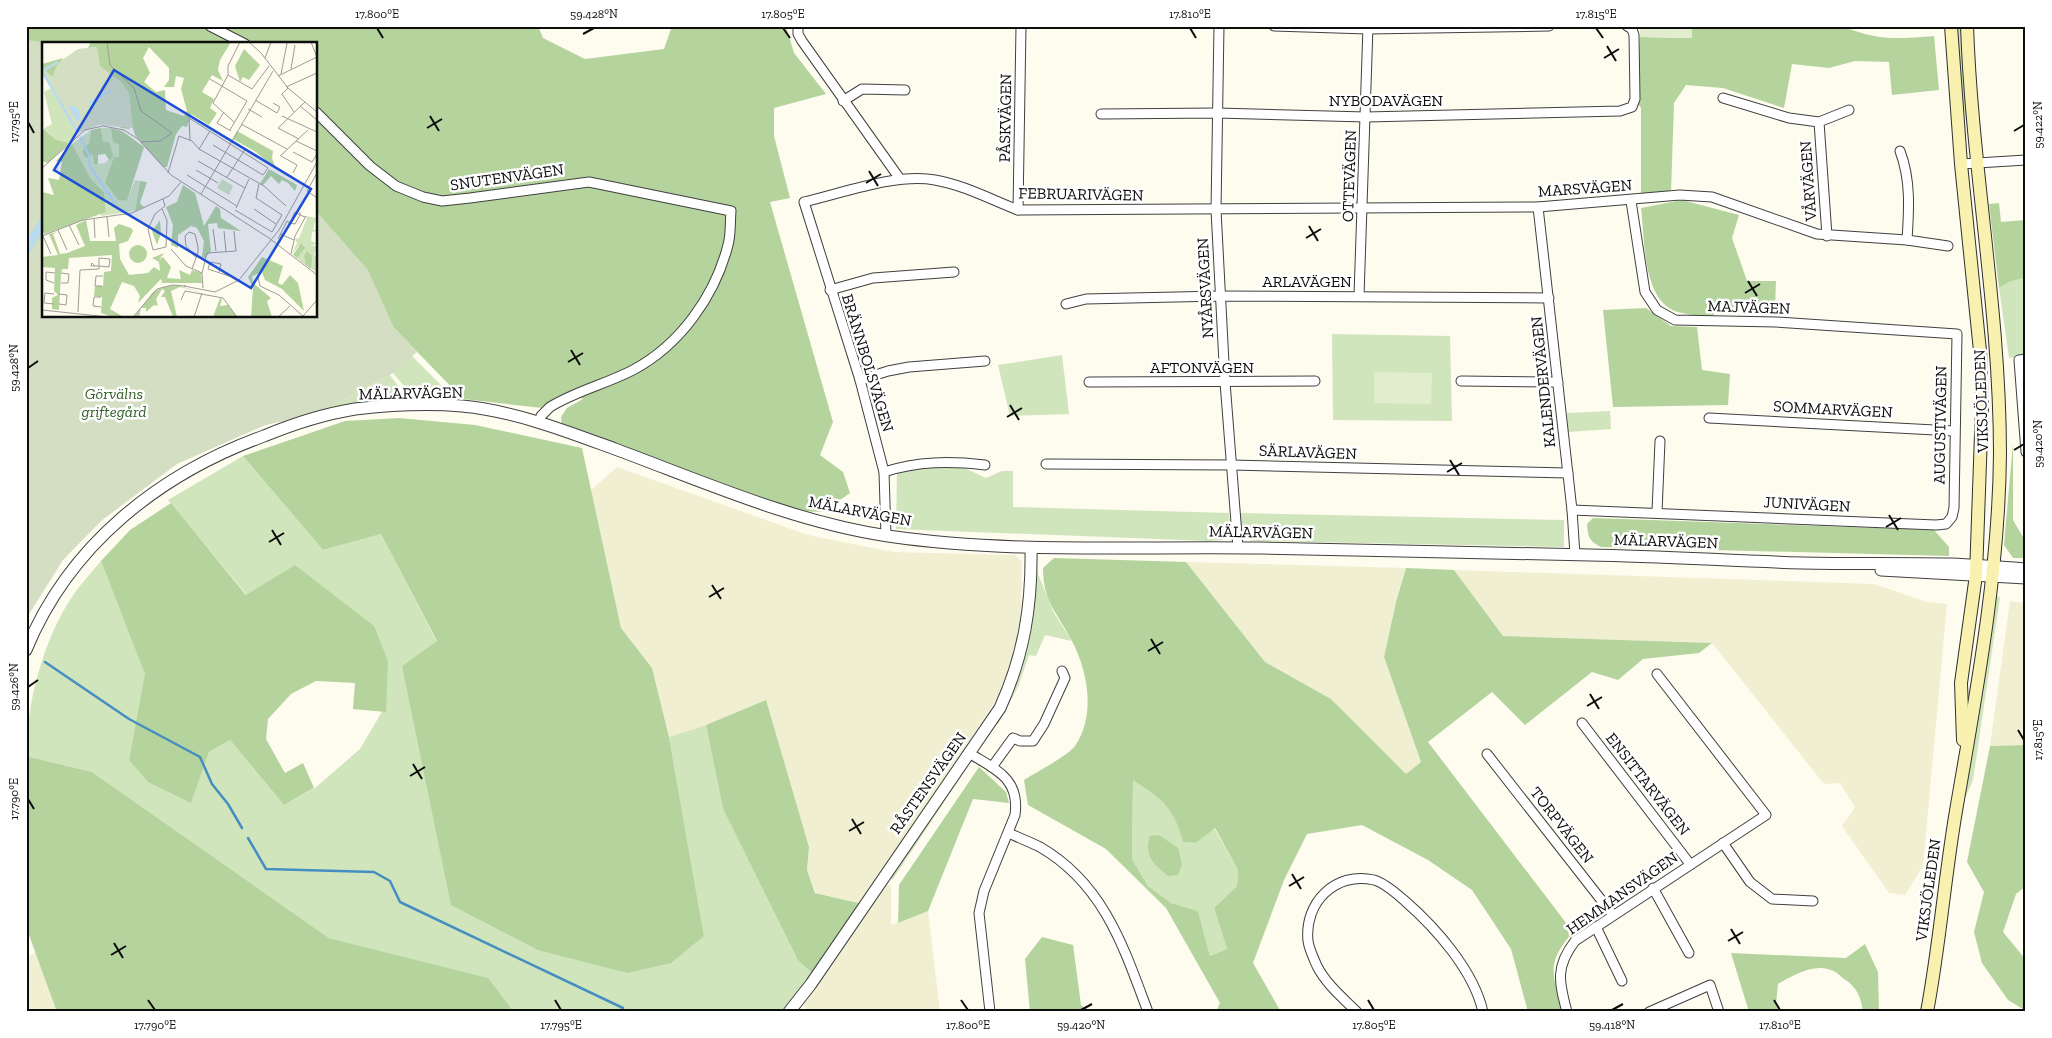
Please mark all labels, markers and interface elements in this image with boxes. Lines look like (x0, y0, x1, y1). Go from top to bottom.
text: 17.800°E (355, 7, 399, 21)
text: 59.428°N (570, 7, 618, 21)
text: 17.805°E (761, 7, 805, 21)
text: 17.810°E (1169, 7, 1211, 21)
text: 17.815°E (1575, 7, 1617, 21)
inset map (42, 42, 318, 318)
street label: PÅSKVÄGEN (995, 73, 1015, 163)
street label: NYBODAVÄGEN (1329, 91, 1443, 110)
text: 17.795°E (7, 101, 21, 143)
text: 59.422°N (2031, 101, 2045, 149)
street label: OTTEVÄGEN (1338, 129, 1360, 222)
street label: VÅRVÄGEN (1796, 140, 1820, 223)
street label: SNUTENVÄGEN (449, 160, 565, 194)
street label: MARSVÄGEN (1537, 175, 1633, 201)
street label: FEBRUARIVÄGEN (1018, 183, 1144, 205)
street label: NYÅRSVÄGEN (1193, 237, 1217, 339)
street label: ARLAVÄGEN (1262, 272, 1352, 291)
street label: BRÄNNBOLSVÄGEN (838, 292, 898, 435)
street label: MAJVÄGEN (1707, 296, 1791, 318)
street label: KALENDERVÄGEN (1527, 315, 1559, 449)
text: 59.428°N (7, 344, 21, 392)
street label: VIKSJÖLEDEN (1970, 349, 1992, 454)
street label: AFTONVÄGEN (1150, 358, 1254, 377)
street label: AUGUSTIVÄGEN (1929, 365, 1951, 485)
street label: MÄLARVÄGEN (359, 383, 464, 403)
park label: Görvälns griftegård (81, 384, 147, 421)
street label: SOMMARVÄGEN (1773, 396, 1893, 422)
text: 59.420°N (2031, 420, 2045, 468)
street label: SÄRLAVÄGEN (1259, 441, 1357, 463)
street label: MÄLARVÄGEN (807, 492, 913, 530)
street label: JUNIVÄGEN (1763, 492, 1851, 516)
street label: MÄLARVÄGEN (1209, 522, 1314, 542)
street label: MÄLARVÄGEN (1613, 530, 1719, 552)
text: 59.426°N (7, 663, 21, 711)
text: 17.815°E (2031, 719, 2045, 761)
street label: RÅSTENSVÄGEN (886, 728, 970, 838)
street label: ENSITTARVÄGEN (1602, 729, 1694, 839)
text: 17.790°E (7, 778, 21, 820)
street label: TORPVÄGEN (1526, 783, 1598, 867)
street label: VIKSJÖLEDEN (1911, 837, 1945, 943)
street label: HEMMANSVÄGEN (1563, 847, 1682, 939)
text: 17.790°E (134, 1018, 176, 1032)
text: 17.795°E (540, 1018, 582, 1032)
text: 17.800°E (946, 1018, 990, 1032)
text: 59.420°N (1057, 1018, 1105, 1032)
text: 17.805°E (1352, 1018, 1396, 1032)
text: 59.418°N (1589, 1018, 1635, 1032)
text: 17.810°E (1759, 1018, 1801, 1032)

